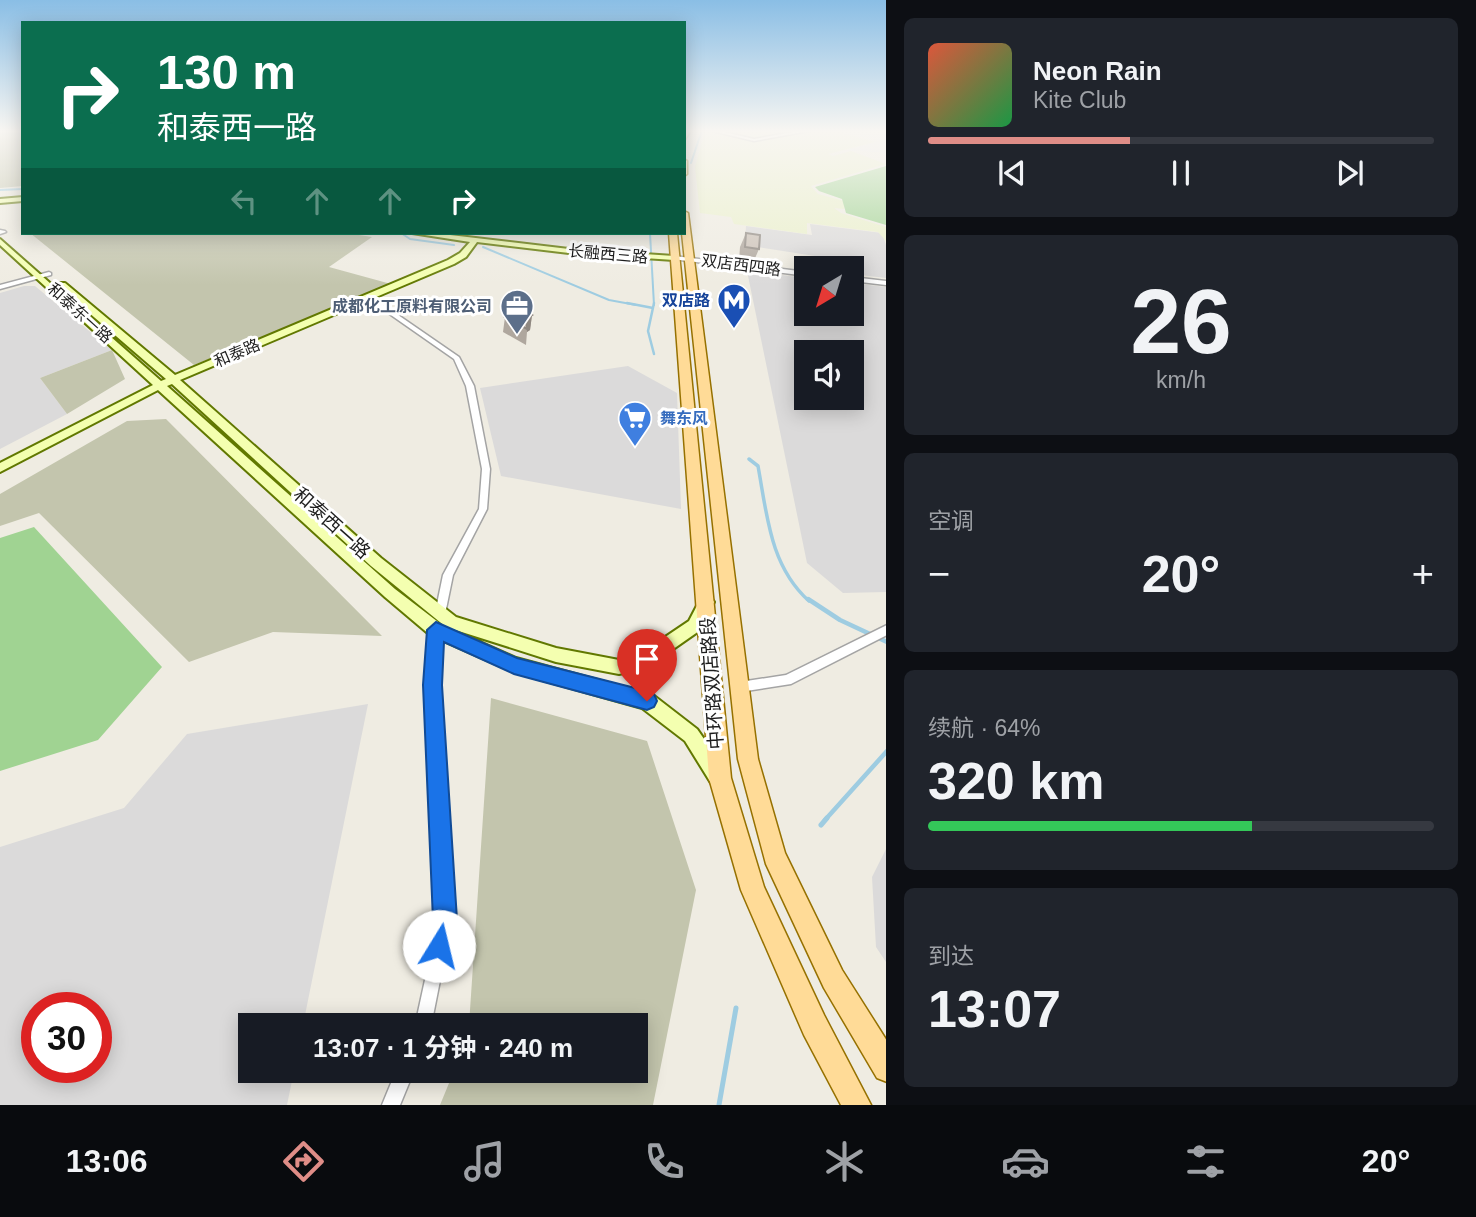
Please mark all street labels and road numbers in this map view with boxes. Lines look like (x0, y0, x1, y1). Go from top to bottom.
street label: 长融西三路 (567, 242, 649, 266)
street label: 双店西四路 (700, 252, 782, 278)
street label: 和泰东一路 (45, 280, 115, 346)
street label: 和泰路 (212, 336, 262, 370)
street label: 和泰西一路 (290, 483, 374, 563)
street label: 中环路双店路段 (697, 616, 727, 750)

